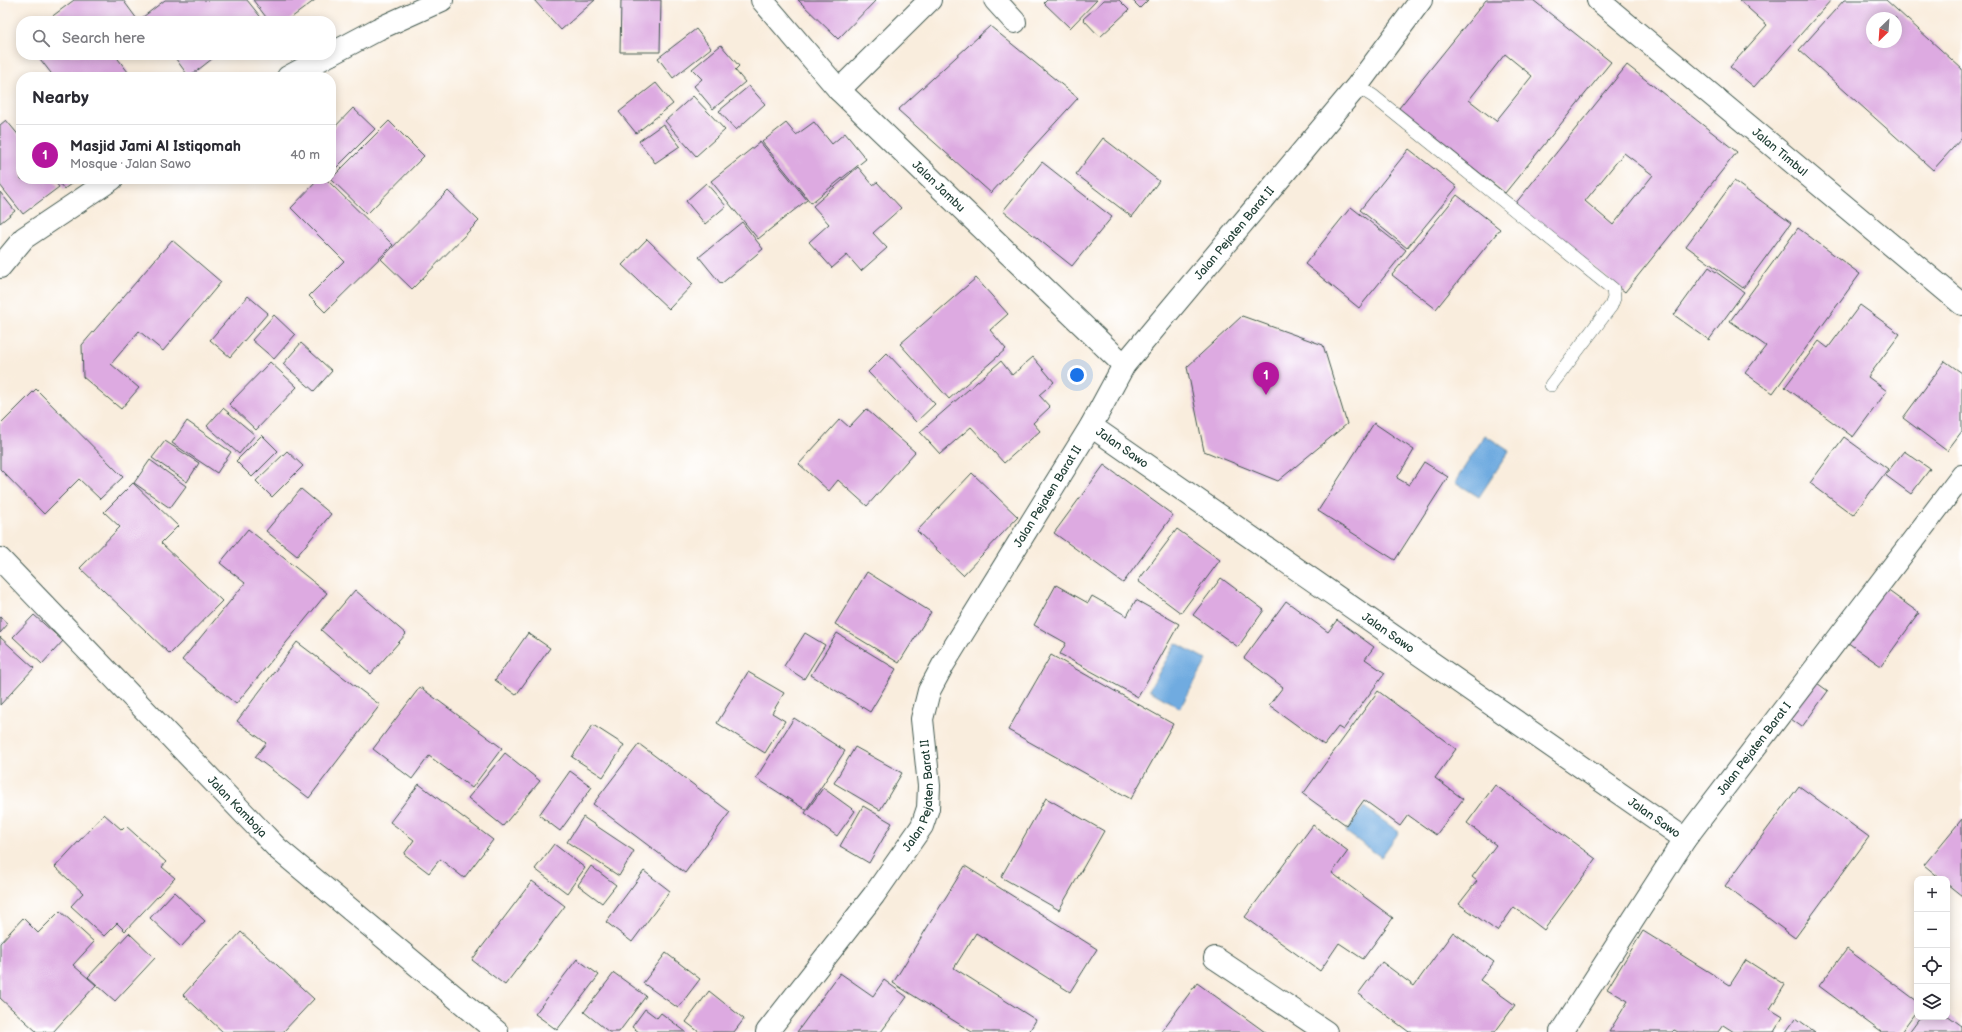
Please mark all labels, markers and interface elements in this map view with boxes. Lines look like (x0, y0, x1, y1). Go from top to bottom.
north arrow (1866, 12, 1902, 48)
search box (16, 16, 336, 60)
icon: search (30, 27, 52, 49)
text: Search here (62, 29, 145, 48)
text: Nearby (32, 88, 89, 108)
street label: Jalan Timbul (1749, 125, 1810, 180)
text: Masjid Jami Al Istiqomah (70, 137, 241, 156)
text: 1 (42, 147, 48, 163)
text: 40 m (290, 147, 320, 163)
text: Mosque · Jalan Sawo (70, 156, 191, 172)
street label: Jalan Jambu (909, 158, 968, 216)
street label: Jalan Pejaten Barat II (1191, 184, 1278, 283)
pin: 1 (1253, 362, 1279, 395)
your location (1067, 365, 1087, 385)
street label: Jalan Sawo (1093, 425, 1151, 472)
street label: Jalan Pejaten Barat II (1011, 443, 1085, 550)
street label: Jalan Sawo (1359, 610, 1417, 657)
street label: Jalan Pejaten Barat I (1714, 699, 1795, 799)
street label: Jalan Pejaten Barat II (899, 739, 937, 855)
street label: Jalan Kamboja (204, 773, 270, 841)
street label: Jalan Sawo (1625, 794, 1683, 842)
map controls (1914, 876, 1950, 1020)
button: + (1914, 876, 1950, 912)
button: − (1914, 912, 1950, 948)
button: locate (1914, 948, 1950, 984)
button: layers (1914, 984, 1950, 1020)

